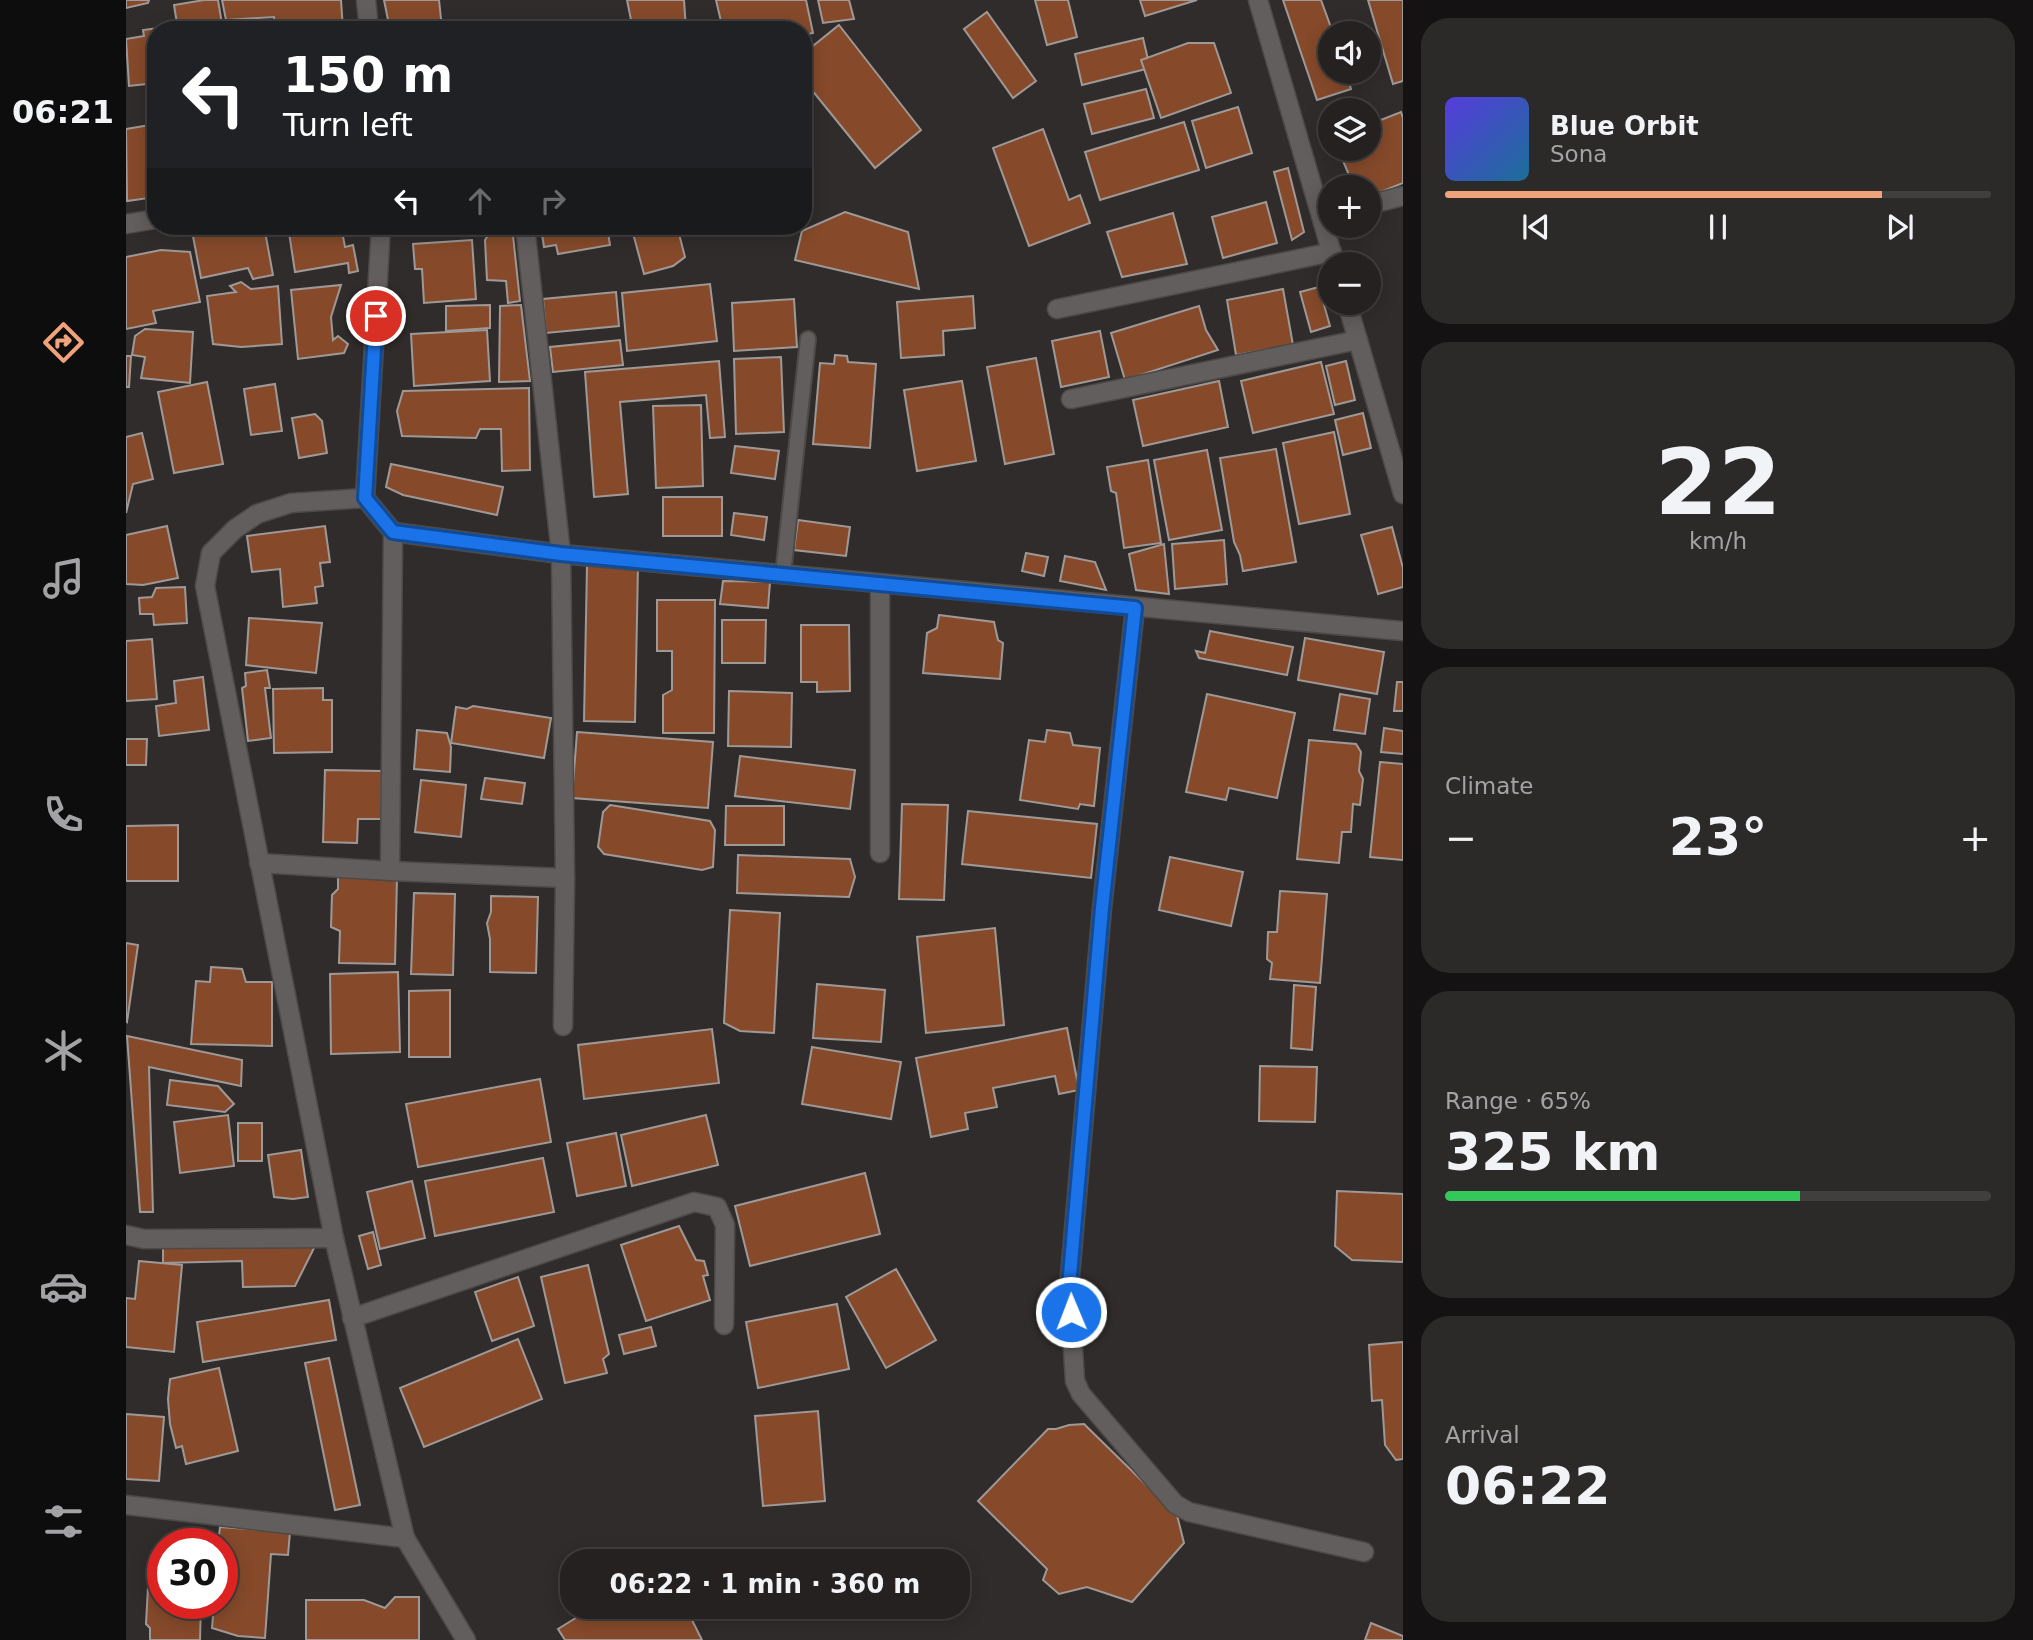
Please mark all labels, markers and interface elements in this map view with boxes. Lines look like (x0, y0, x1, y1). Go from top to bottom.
map controls (1318, 21, 1381, 315)
button: sound (1318, 21, 1381, 84)
text: 150 m (283, 47, 453, 104)
icon: left (168, 49, 259, 140)
text: 06:21 (12, 93, 114, 131)
button: layers (1318, 98, 1381, 161)
text: Turn left (283, 106, 413, 144)
text: Blue Orbit (1550, 111, 1699, 141)
text: Sona (1550, 141, 1607, 167)
button: + (1318, 175, 1381, 238)
icon: left (388, 182, 426, 220)
icon: ahead (461, 182, 499, 220)
icon: right (534, 182, 572, 220)
icon: previous (1517, 208, 1555, 246)
icon: pause (1699, 208, 1737, 246)
icon: next (1881, 208, 1919, 246)
button: − (1318, 252, 1381, 315)
pin (346, 286, 406, 346)
icon: arrive (357, 297, 395, 335)
icon: directions (39, 318, 88, 367)
text: 22 (1655, 430, 1781, 535)
text: km/h (1689, 528, 1747, 554)
icon: music (39, 554, 88, 603)
text: Climate (1445, 773, 1534, 799)
icon: phone (39, 790, 88, 839)
text: 23° (1669, 807, 1767, 867)
text: − (1445, 816, 1477, 860)
text: + (1959, 816, 1991, 860)
icon: climate (39, 1026, 88, 1075)
text: Range · 65% (1445, 1088, 1591, 1114)
text: 325 km (1445, 1122, 1660, 1182)
icon: car (39, 1262, 88, 1311)
position arrow (1034, 1275, 1108, 1349)
text: Arrival (1445, 1422, 1520, 1448)
text: 06:22 (1445, 1456, 1611, 1516)
icon: filters (39, 1497, 88, 1546)
speed limit sign: 30 (147, 1528, 238, 1619)
text: 06:22 · 1 min · 360 m (610, 1569, 920, 1599)

